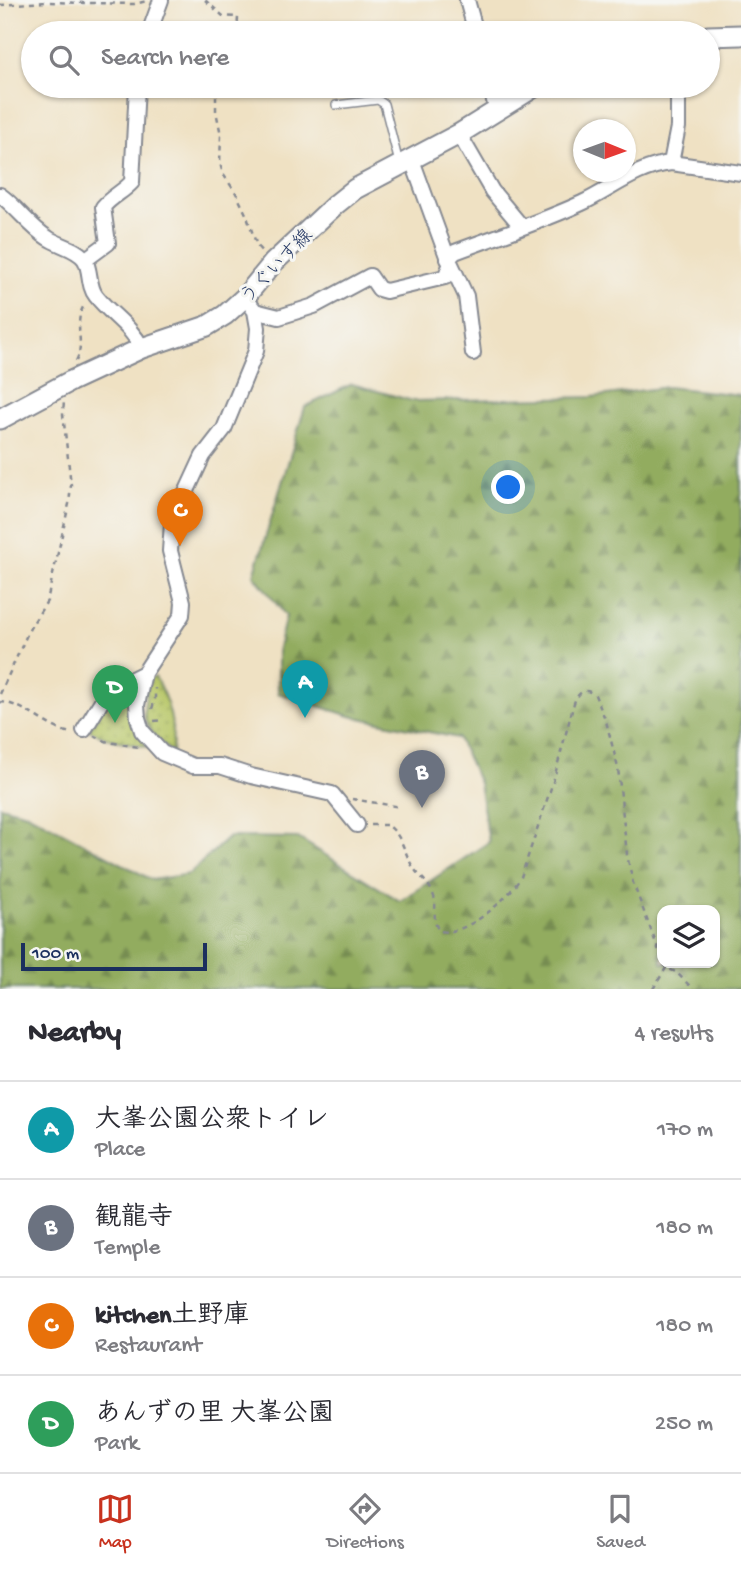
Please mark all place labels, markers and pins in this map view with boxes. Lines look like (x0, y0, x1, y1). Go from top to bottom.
pin: C (157, 488, 203, 546)
pin: A (282, 660, 328, 718)
pin: D (92, 665, 138, 723)
pin: B (399, 750, 445, 808)

